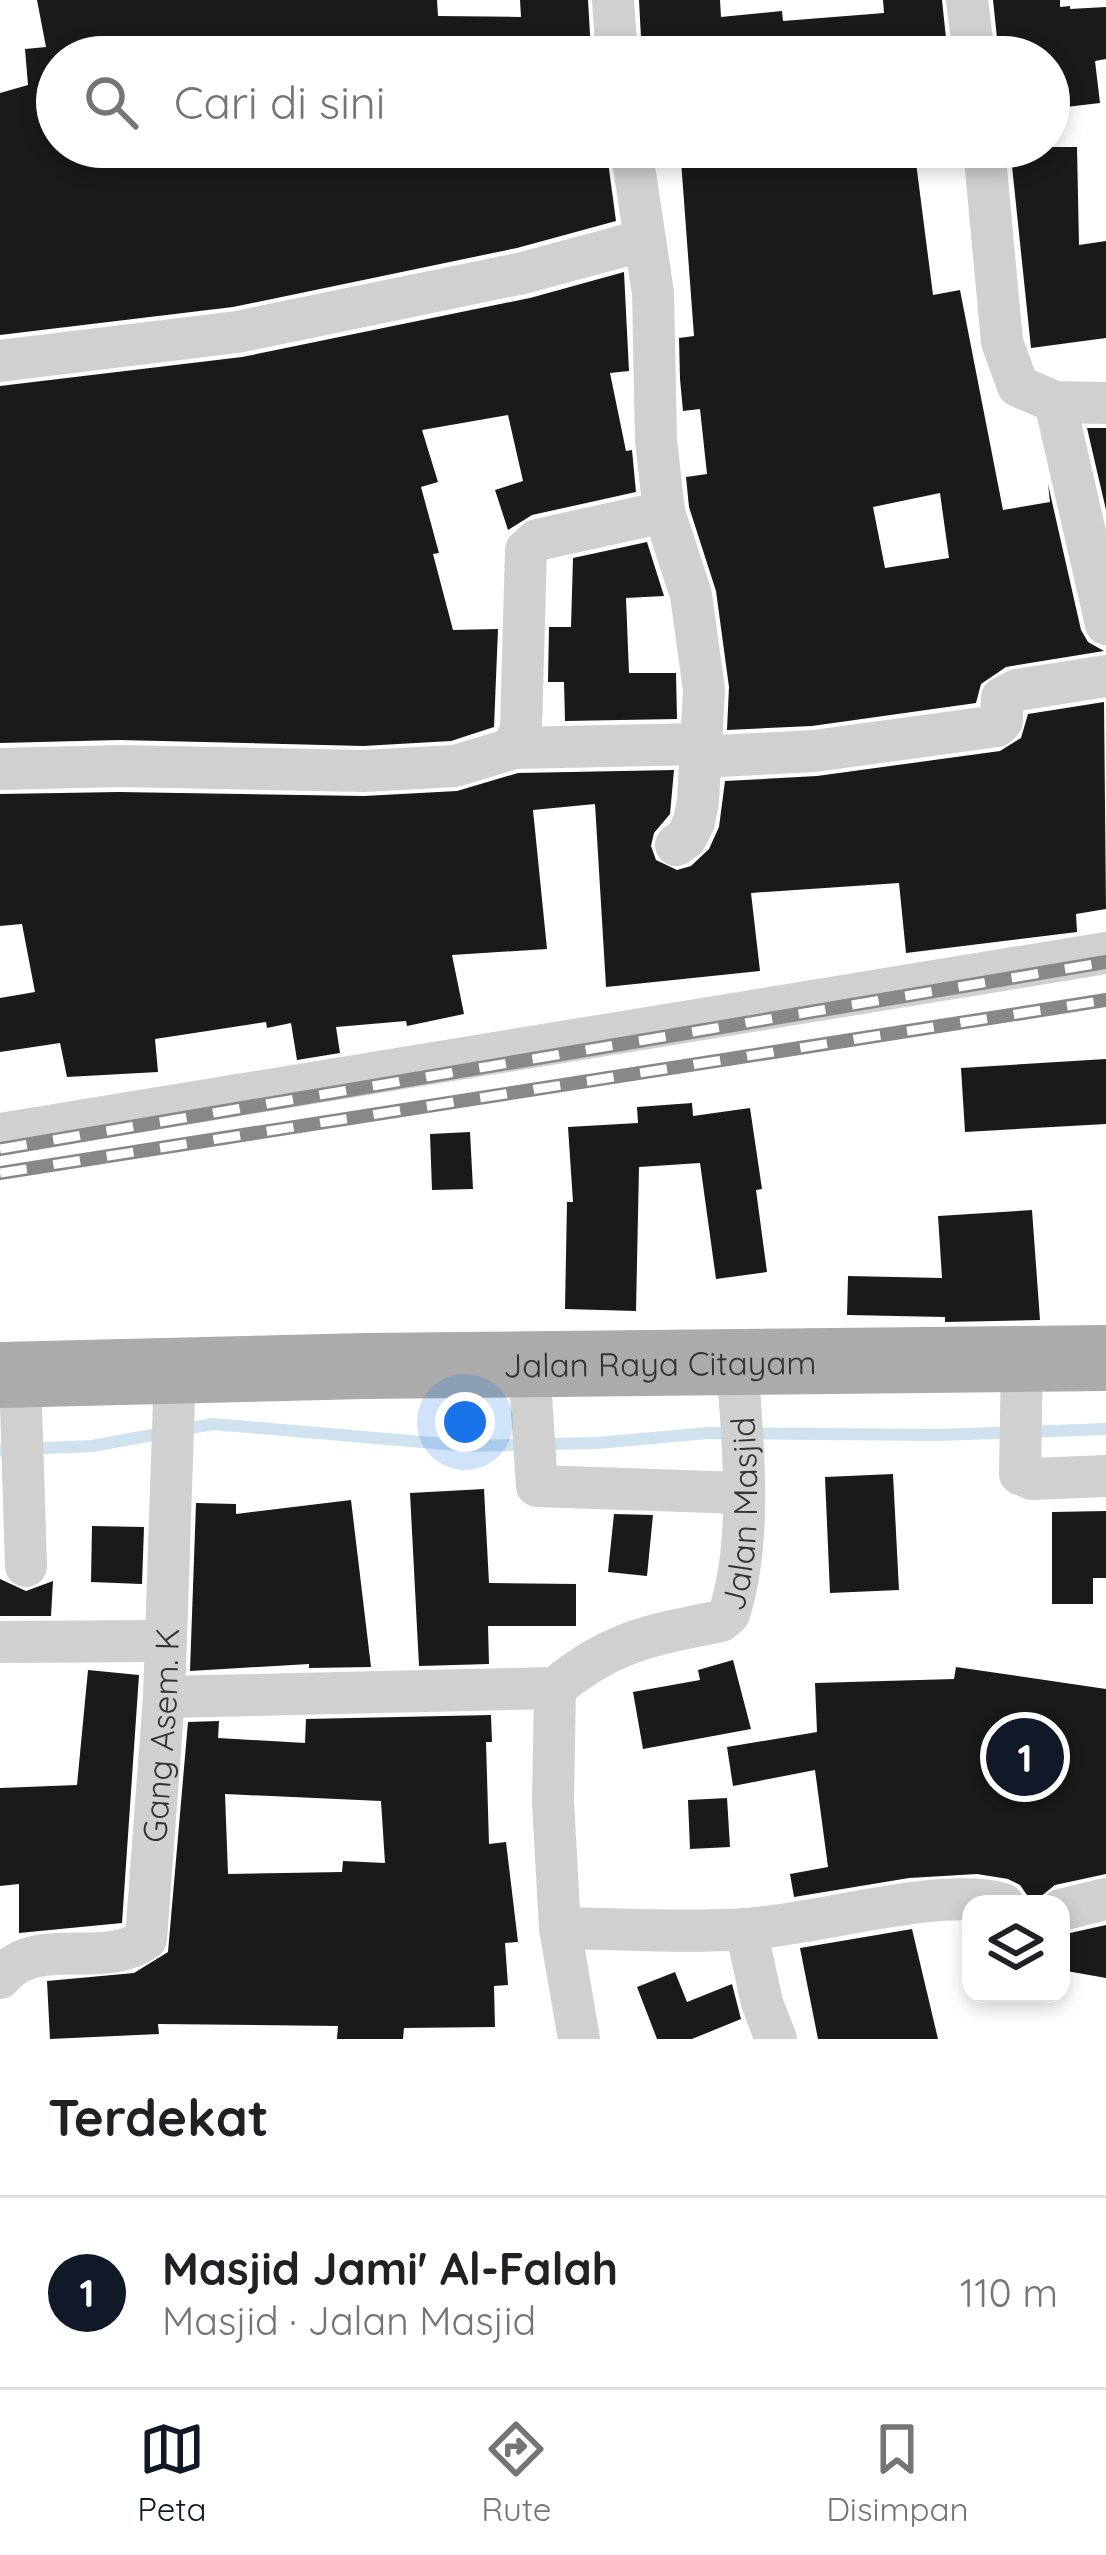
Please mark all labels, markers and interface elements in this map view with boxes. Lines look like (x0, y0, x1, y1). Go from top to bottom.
search box (36, 36, 1070, 168)
icon: search (78, 69, 144, 135)
text: Cari di sini (174, 74, 385, 130)
street label: Jalan Raya Citayam (503, 1341, 817, 1385)
your location (435, 1392, 495, 1452)
street label: Jalan Masjid (711, 1416, 765, 1614)
street label: Gang Asem. K (133, 1627, 187, 1844)
pin: 1 (986, 1712, 1064, 1802)
map controls (962, 1895, 1070, 2003)
button: layers (962, 1895, 1070, 2003)
text: Terdekat (48, 2085, 269, 2149)
text: Masjid Jami' Al-Falah (162, 2240, 618, 2296)
text: 1 (79, 2268, 95, 2317)
text: 110 m (960, 2268, 1058, 2317)
text: Masjid · Jalan Masjid (162, 2296, 536, 2345)
tab: Peta (137, 2416, 207, 2529)
tab: Rute (481, 2416, 551, 2529)
tab: Disimpan (826, 2416, 969, 2529)

